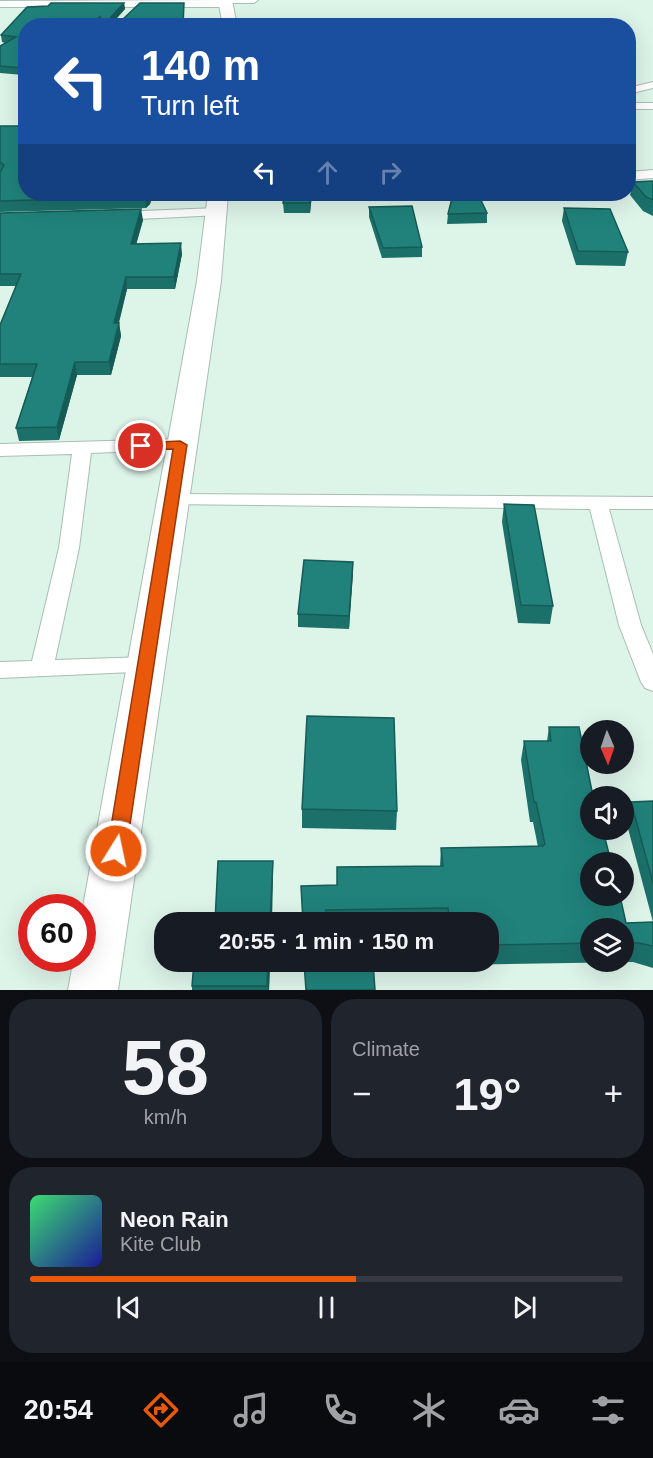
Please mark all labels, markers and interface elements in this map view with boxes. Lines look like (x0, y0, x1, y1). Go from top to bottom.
icon: left (42, 42, 120, 120)
text: 140 m (141, 42, 260, 89)
text: Turn left (141, 91, 239, 121)
icon: left (248, 156, 281, 189)
icon: ahead (311, 156, 344, 189)
icon: right (374, 156, 407, 189)
pin (115, 420, 166, 471)
icon: arrive (124, 429, 157, 462)
north arrow (580, 720, 634, 774)
map controls (580, 720, 634, 972)
button: sound (580, 786, 634, 840)
position arrow (84, 819, 148, 883)
button: search (580, 852, 634, 906)
speed limit sign: 60 (18, 894, 96, 972)
button: layers (580, 918, 634, 972)
text: 20:55 · 1 min · 150 m (219, 929, 434, 954)
text: 58 (122, 1023, 209, 1111)
text: Climate (352, 1038, 420, 1060)
text: 19° (453, 1069, 522, 1120)
text: − (352, 1075, 371, 1112)
text: + (604, 1075, 623, 1112)
text: km/h (144, 1106, 187, 1128)
text: Neon Rain (120, 1207, 229, 1232)
text: Kite Club (120, 1233, 201, 1255)
icon: previous (112, 1291, 145, 1324)
icon: pause (310, 1291, 343, 1324)
icon: next (508, 1291, 541, 1324)
icon: directions (140, 1389, 182, 1431)
icon: music (230, 1389, 272, 1431)
icon: phone (319, 1389, 361, 1431)
icon: climate (408, 1389, 450, 1431)
icon: car (498, 1389, 540, 1431)
icon: filters (587, 1389, 629, 1431)
text: 20:54 (24, 1395, 93, 1425)

